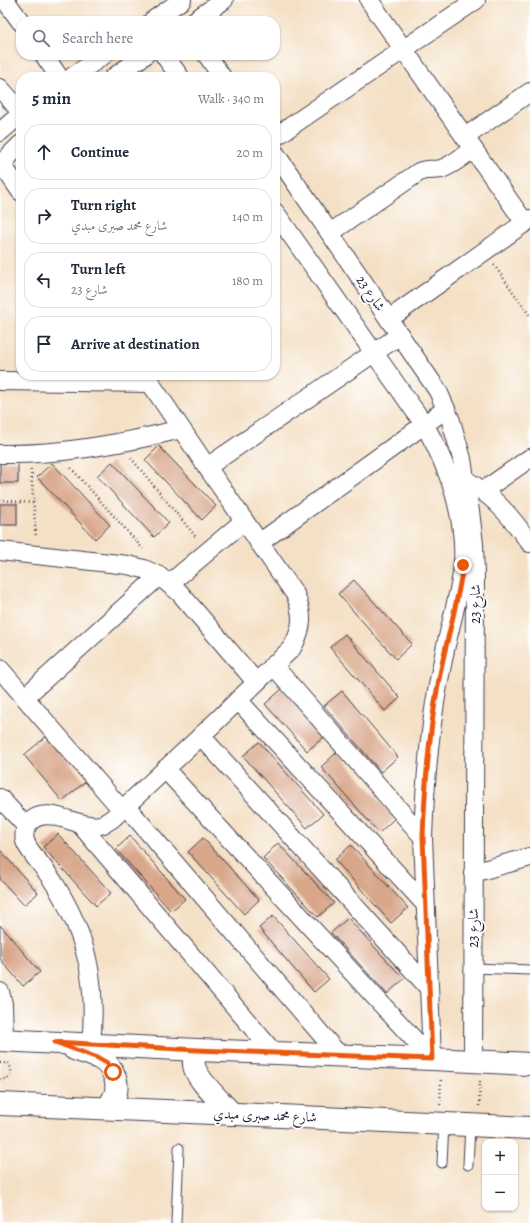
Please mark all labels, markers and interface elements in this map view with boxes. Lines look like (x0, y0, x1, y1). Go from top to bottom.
search box (16, 16, 280, 60)
icon: search (30, 27, 52, 49)
text: Search here (62, 28, 133, 48)
text: 5 min (32, 87, 71, 110)
text: Walk · 340 m (198, 90, 264, 107)
icon: ahead (33, 141, 55, 163)
text: Continue (71, 142, 129, 162)
text: 20 m (237, 144, 263, 161)
text: Turn right (71, 195, 136, 215)
icon: right (33, 205, 55, 227)
text: 140 m (232, 208, 263, 225)
text: شارع محمد صبرى مبدي (71, 217, 167, 234)
text: Turn left (71, 259, 126, 279)
icon: left (33, 269, 55, 291)
text: 180 m (232, 272, 263, 289)
street label: شارع 23 (350, 272, 390, 316)
text: شارع 23 (71, 281, 108, 298)
icon: arrive (33, 333, 55, 355)
text: Arrive at destination (71, 334, 200, 354)
route end (454, 556, 472, 574)
street label: شارع 23 (466, 584, 487, 624)
street label: شارع 23 (464, 908, 485, 948)
route start (104, 1063, 122, 1081)
street label: شارع محمد صبرى مبدي (213, 1104, 317, 1129)
map controls (482, 1139, 518, 1211)
button: + (482, 1139, 518, 1175)
button: − (482, 1175, 518, 1211)

